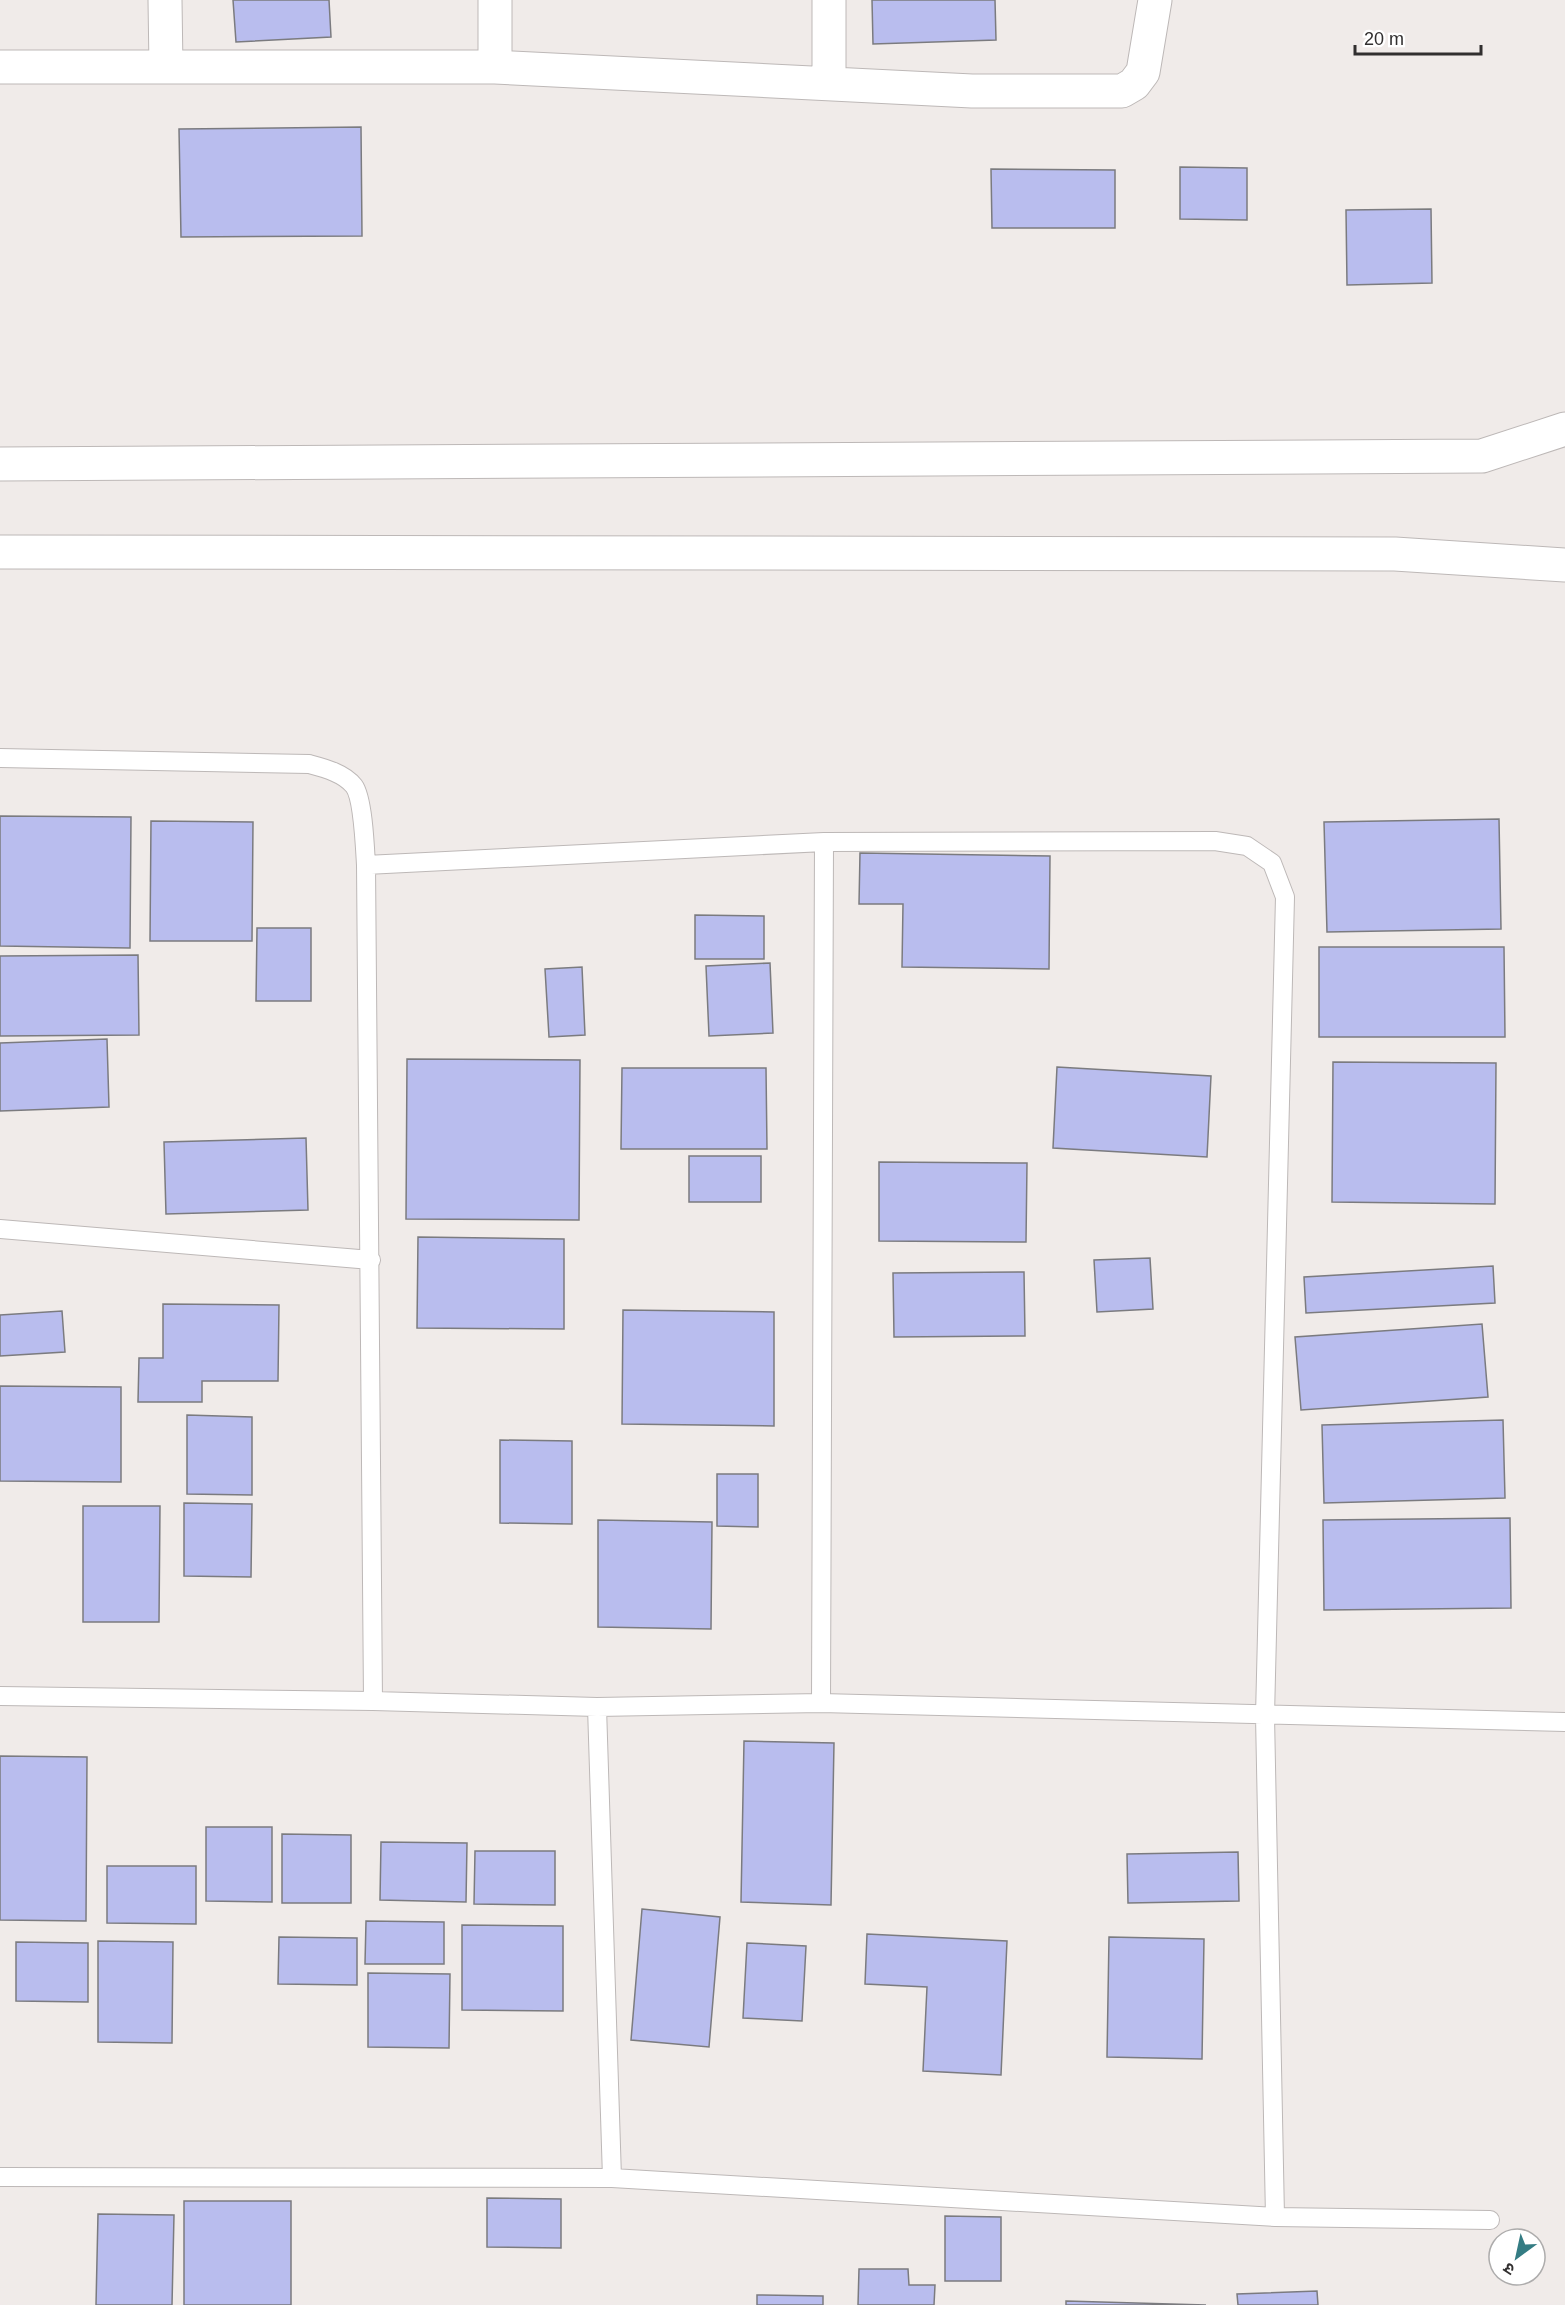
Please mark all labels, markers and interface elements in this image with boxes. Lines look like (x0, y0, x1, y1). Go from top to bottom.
scale bar (1355, 18, 1481, 56)
text: 20 m (1364, 29, 1404, 49)
north arrow (1487, 2227, 1547, 2287)
text: उ (1500, 2259, 1518, 2279)

